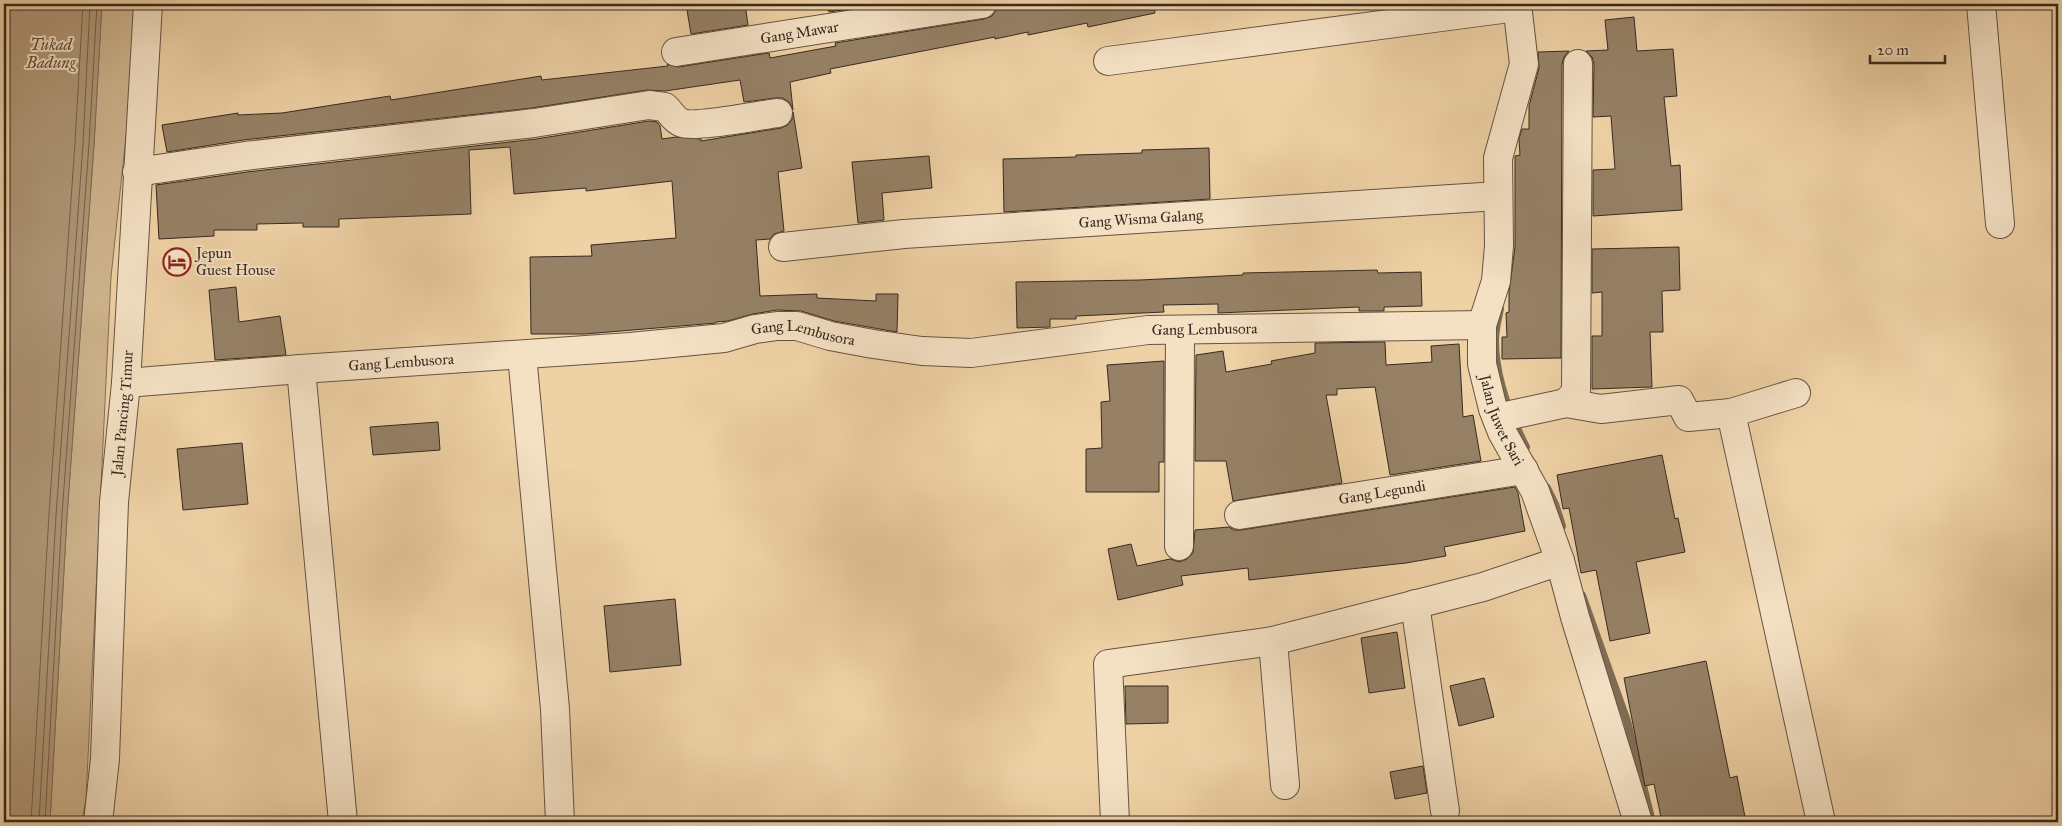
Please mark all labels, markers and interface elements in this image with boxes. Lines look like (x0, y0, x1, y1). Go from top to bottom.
street label: Gang Mawar (759, 18, 840, 48)
scale bar (1870, 32, 1944, 64)
water label: Tukad Badung (25, 35, 77, 72)
text: 20 m (1877, 41, 1909, 59)
street label: Gang Wisma Galang (1078, 206, 1205, 232)
place label: Jepun Guest House (194, 244, 275, 279)
hotel icon: Jepun Guest House (162, 247, 192, 277)
street label: Gang Lembusora (750, 317, 857, 350)
street label: Gang Lembusora (1151, 319, 1258, 339)
street label: Jalan Pancing Timur (108, 349, 137, 479)
street label: Gang Lembusora (348, 350, 455, 375)
street label: Jalan Juwet Sari (1475, 371, 1528, 469)
street label: Gang Legundi (1337, 477, 1427, 508)

